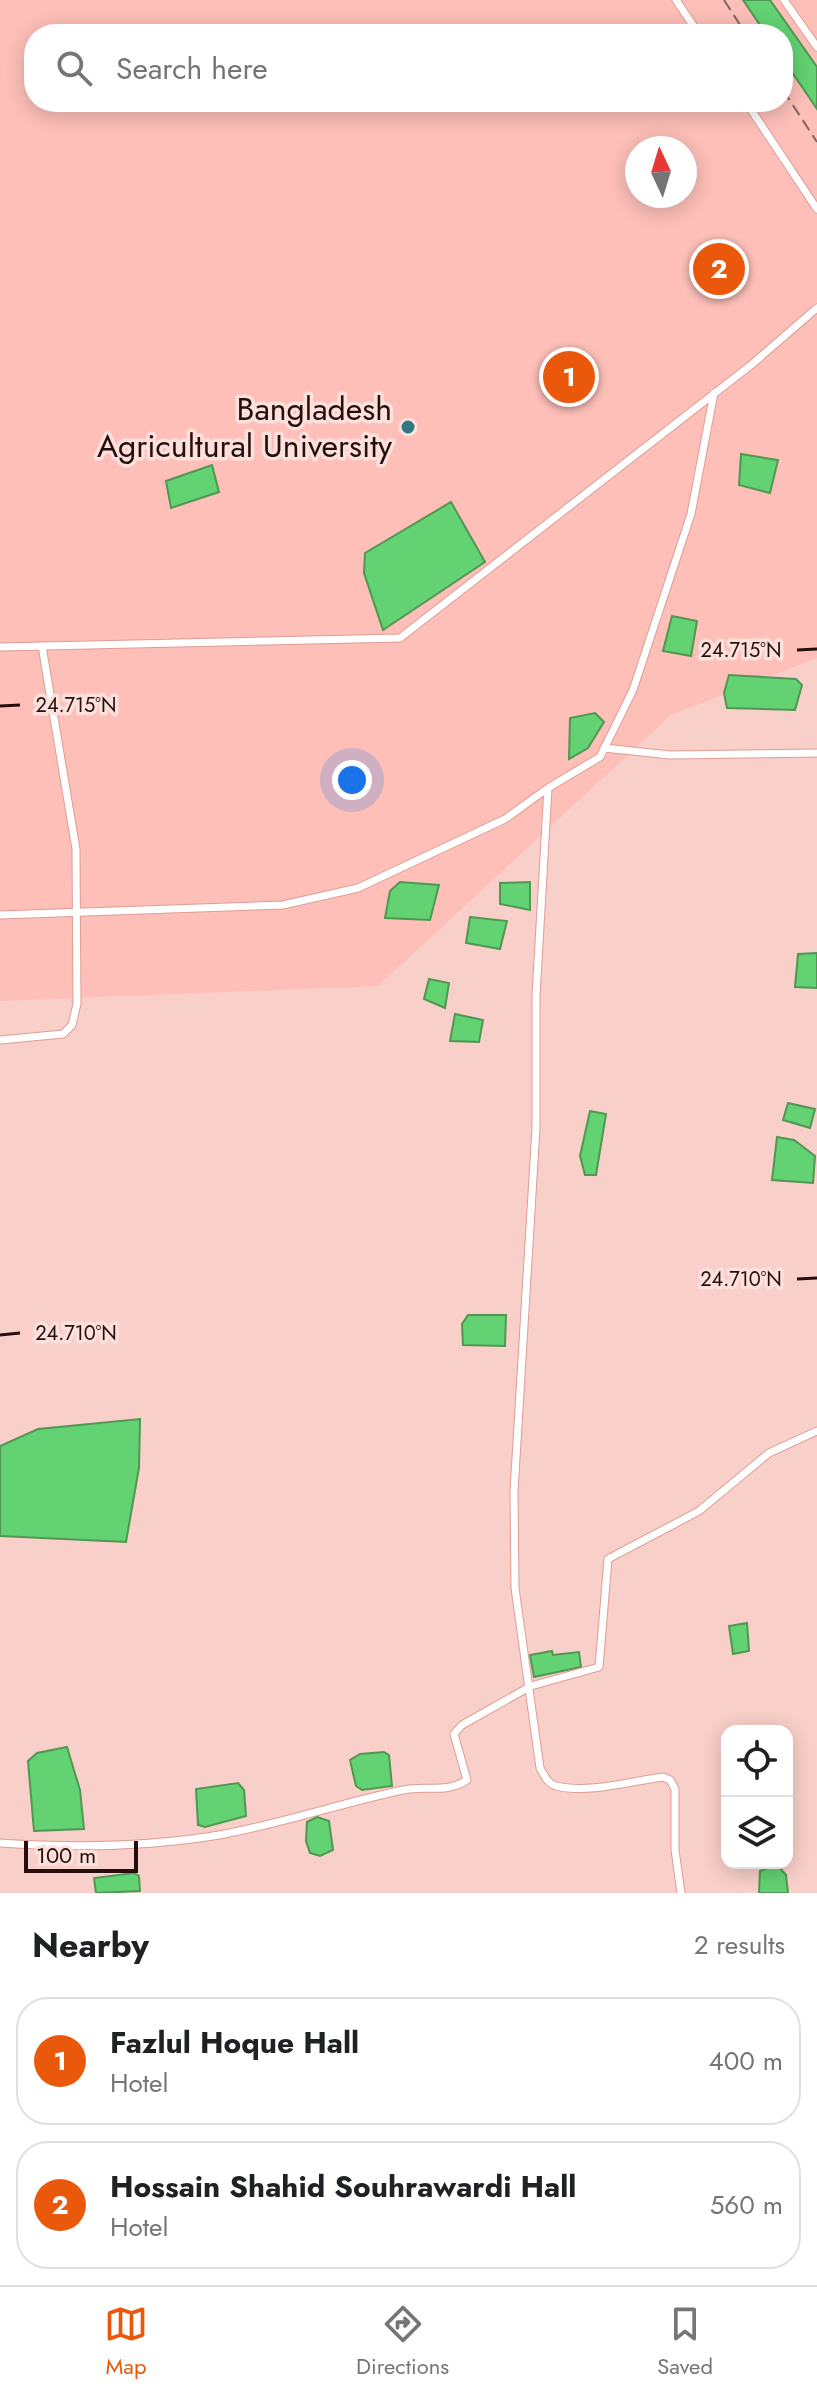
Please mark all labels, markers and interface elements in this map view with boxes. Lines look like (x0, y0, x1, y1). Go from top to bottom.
search box (24, 24, 793, 112)
icon: search (52, 46, 96, 90)
text: Search here (116, 47, 268, 90)
north arrow (625, 136, 697, 208)
pin: 2 (693, 239, 745, 299)
pin: 1 (543, 347, 595, 407)
place label: Bangladesh Agricultural University (97, 386, 393, 469)
marker: Bangladesh Agricultural University (399, 418, 417, 436)
text: 24.715°N (701, 636, 781, 665)
text: 24.715°N (36, 691, 116, 720)
your location (332, 760, 372, 800)
text: 24.710°N (700, 1265, 782, 1294)
text: 24.710°N (35, 1319, 117, 1348)
map controls (721, 1725, 793, 1869)
button: locate (721, 1725, 793, 1797)
button: layers (721, 1797, 793, 1869)
scale bar (24, 1837, 138, 1873)
text: 100 m (36, 1839, 96, 1871)
text: Nearby (32, 1921, 149, 1970)
text: 2 results (694, 1926, 785, 1964)
text: Fazlul Hoque Hall (110, 2021, 359, 2064)
text: 1 (53, 2042, 67, 2080)
text: 400 m (709, 2042, 783, 2080)
text: Hotel (110, 2064, 168, 2102)
text: Hossain Shahid Souhrawardi Hall (110, 2165, 576, 2208)
text: 2 (51, 2186, 69, 2224)
text: 560 m (710, 2186, 783, 2224)
text: Hotel (110, 2208, 168, 2246)
tab: Map (104, 2302, 148, 2382)
tab: Directions (356, 2302, 449, 2382)
tab: Saved (657, 2302, 713, 2382)

